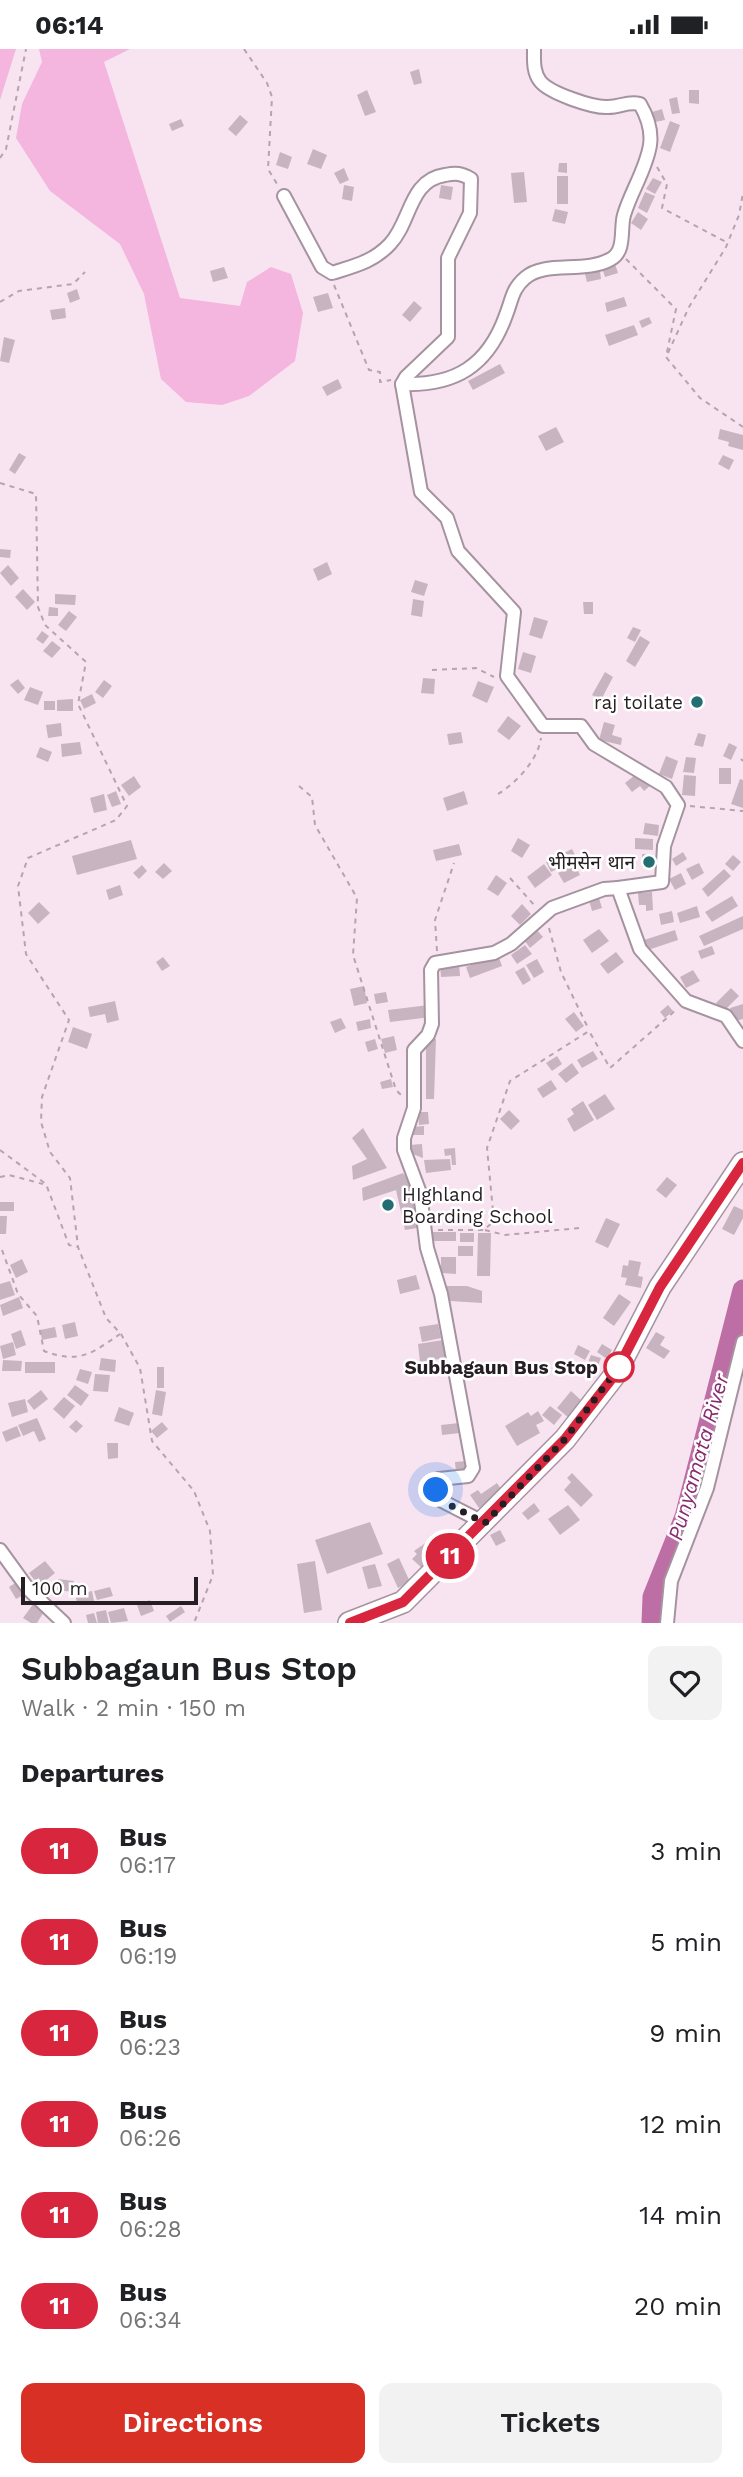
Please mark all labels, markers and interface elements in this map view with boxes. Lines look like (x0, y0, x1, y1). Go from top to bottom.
text: 06:14 (35, 10, 104, 40)
place label: raj toilate (594, 691, 683, 714)
marker: raj toilate (689, 694, 705, 710)
place label: भीमसेन थान (548, 851, 635, 874)
marker: भीमसेन थान (641, 854, 657, 870)
place label: HIghland Boarding School (402, 1183, 553, 1228)
marker: HIghland Boarding School (380, 1197, 396, 1213)
marker: Subbagaun Bus Stop (604, 1352, 634, 1382)
place label: Subbagaun Bus Stop (404, 1356, 598, 1379)
water label: Punyamata River (662, 1370, 734, 1543)
your location (418, 1472, 453, 1507)
line badge: 11 (419, 1533, 482, 1579)
text: 11 (440, 1542, 460, 1570)
scale bar (21, 1574, 198, 1606)
text: 100 m (32, 1577, 88, 1600)
button: heart (648, 1646, 722, 1720)
text: Subbagaun Bus Stop (21, 1649, 357, 1688)
text: Walk · 2 min · 150 m (21, 1695, 246, 1722)
text: Departures (21, 1758, 164, 1788)
text: Bus (119, 1822, 167, 1852)
text: 3 min (650, 1836, 722, 1866)
text: 11 (49, 1837, 70, 1865)
text: 06:17 (119, 1852, 176, 1879)
text: Bus (119, 1913, 167, 1943)
text: 5 min (650, 1927, 722, 1957)
text: 11 (49, 1928, 70, 1956)
text: 06:19 (119, 1943, 177, 1970)
text: Bus (119, 2004, 167, 2034)
text: 9 min (649, 2018, 722, 2048)
text: 11 (49, 2019, 70, 2047)
text: 06:23 (119, 2034, 181, 2061)
text: Bus (119, 2095, 167, 2125)
text: 12 min (640, 2109, 722, 2139)
text: 11 (49, 2110, 70, 2138)
text: 06:26 (119, 2125, 182, 2152)
text: Bus (119, 2186, 167, 2216)
text: 14 min (639, 2200, 722, 2230)
text: 11 (49, 2201, 70, 2229)
text: 06:28 (119, 2216, 182, 2243)
text: Bus (119, 2277, 167, 2307)
text: 20 min (634, 2291, 722, 2321)
text: 11 (49, 2292, 70, 2320)
text: 06:34 (119, 2307, 182, 2334)
button: Directions (21, 2383, 365, 2463)
button: Tickets (379, 2383, 722, 2463)

